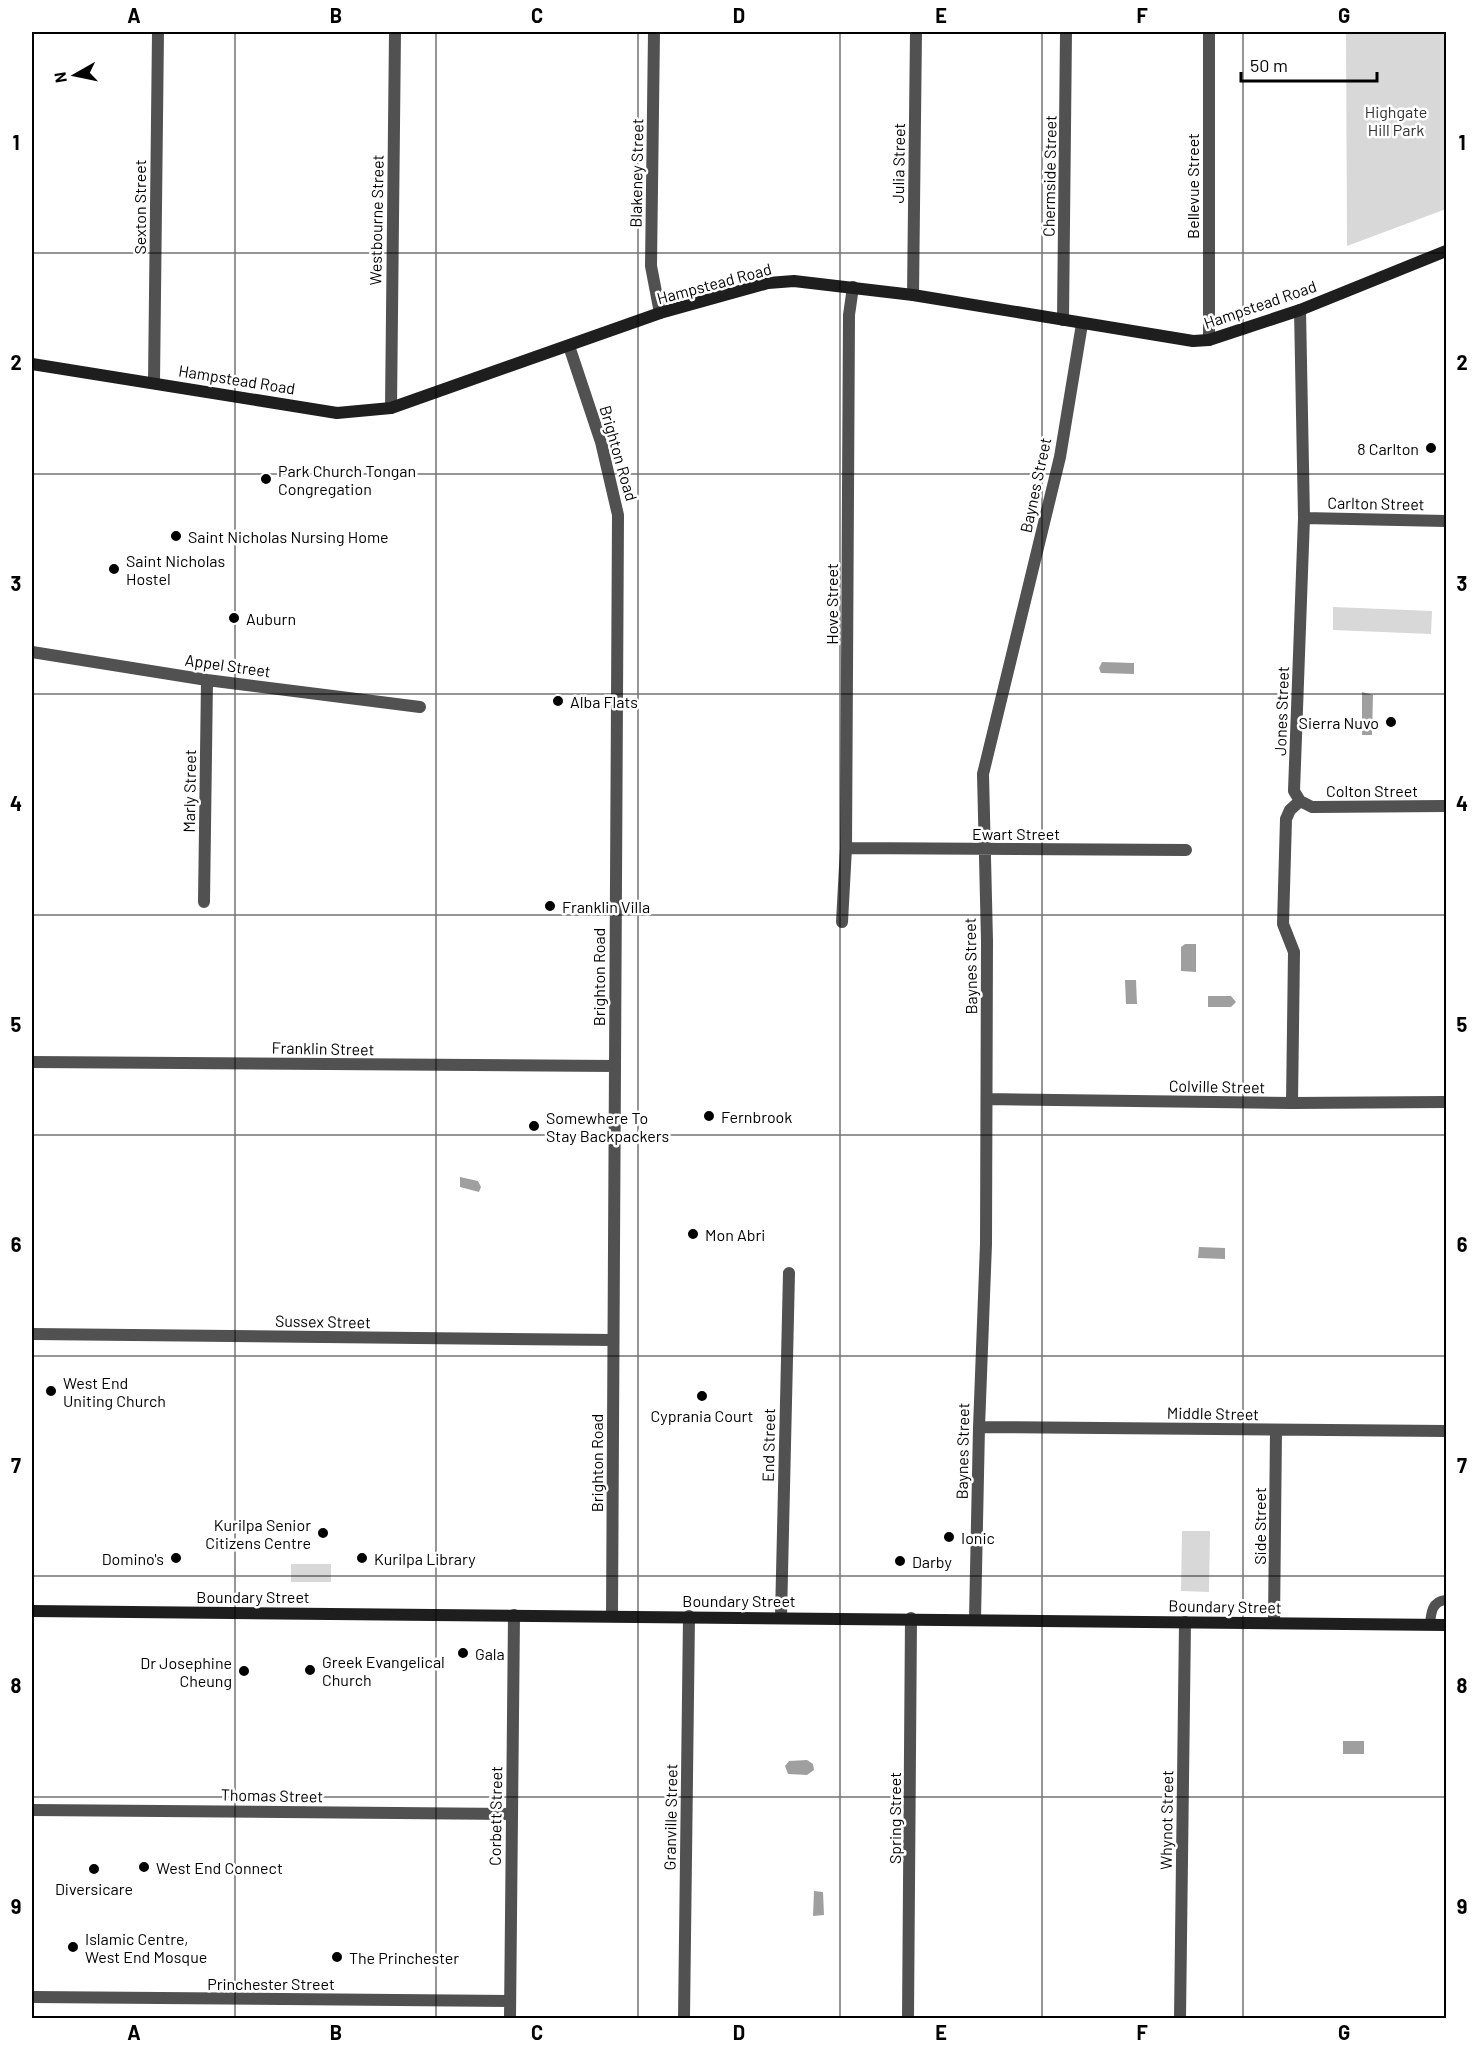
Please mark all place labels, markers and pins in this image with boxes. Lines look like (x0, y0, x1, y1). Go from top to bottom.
place label: 8 Carlton (1357, 439, 1419, 458)
marker: 8 Carlton (1424, 441, 1438, 455)
place label: Park Church Tongan Congregation (278, 461, 416, 498)
marker: Park Church Tongan Congregation (259, 472, 273, 486)
place label: Saint Nicholas Nursing Home (188, 527, 389, 546)
marker: Saint Nicholas Nursing Home (169, 529, 183, 543)
place label: Saint Nicholas Hostel (126, 551, 225, 588)
marker: Saint Nicholas Hostel (107, 562, 121, 576)
place label: Auburn (246, 609, 296, 628)
marker: Auburn (227, 611, 241, 625)
place label: Alba Flats (570, 692, 638, 711)
marker: Alba Flats (551, 694, 565, 708)
place label: Sierra Nuvo (1299, 713, 1379, 732)
marker: Sierra Nuvo (1384, 715, 1398, 729)
place label: Franklin Villa (562, 897, 650, 916)
marker: Franklin Villa (543, 899, 557, 913)
place label: Fernbrook (721, 1107, 792, 1126)
place label: Somewhere To Stay Backpackers (546, 1108, 669, 1145)
marker: Fernbrook (702, 1109, 716, 1123)
marker: Somewhere To Stay Backpackers (527, 1119, 541, 1133)
place label: Mon Abri (705, 1225, 765, 1244)
marker: Mon Abri (686, 1227, 700, 1241)
place label: West End Uniting Church (63, 1373, 166, 1410)
marker: West End Uniting Church (44, 1384, 58, 1398)
marker: Cyprania Court (695, 1389, 709, 1403)
place label: Cyprania Court (651, 1406, 753, 1425)
place label: Kurilpa Senior Citizens Centre (205, 1515, 311, 1552)
marker: Kurilpa Senior Citizens Centre (316, 1526, 330, 1540)
place label: Ionic (961, 1528, 995, 1547)
marker: Ionic (942, 1530, 956, 1544)
place label: Domino's (102, 1549, 164, 1568)
place label: Kurilpa Library (374, 1549, 476, 1568)
marker: Domino's (169, 1551, 183, 1565)
marker: Kurilpa Library (355, 1551, 369, 1565)
place label: Darby (912, 1552, 952, 1571)
marker: Darby (893, 1554, 907, 1568)
place label: Gala (475, 1644, 505, 1663)
marker: Gala (456, 1646, 470, 1660)
place label: Greek Evangelical Church (322, 1652, 445, 1689)
place label: Dr Josephine Cheung (140, 1653, 232, 1690)
marker: Greek Evangelical Church (303, 1663, 317, 1677)
marker: Dr Josephine Cheung (237, 1664, 251, 1678)
place label: West End Connect (156, 1858, 283, 1877)
marker: West End Connect (137, 1860, 151, 1874)
marker: Diversicare (87, 1862, 101, 1876)
place label: Diversicare (55, 1879, 133, 1898)
place label: Islamic Centre, West End Mosque (85, 1929, 207, 1966)
marker: Islamic Centre, West End Mosque (66, 1940, 80, 1954)
place label: The Princhester (349, 1948, 459, 1967)
marker: The Princhester (330, 1950, 344, 1964)

